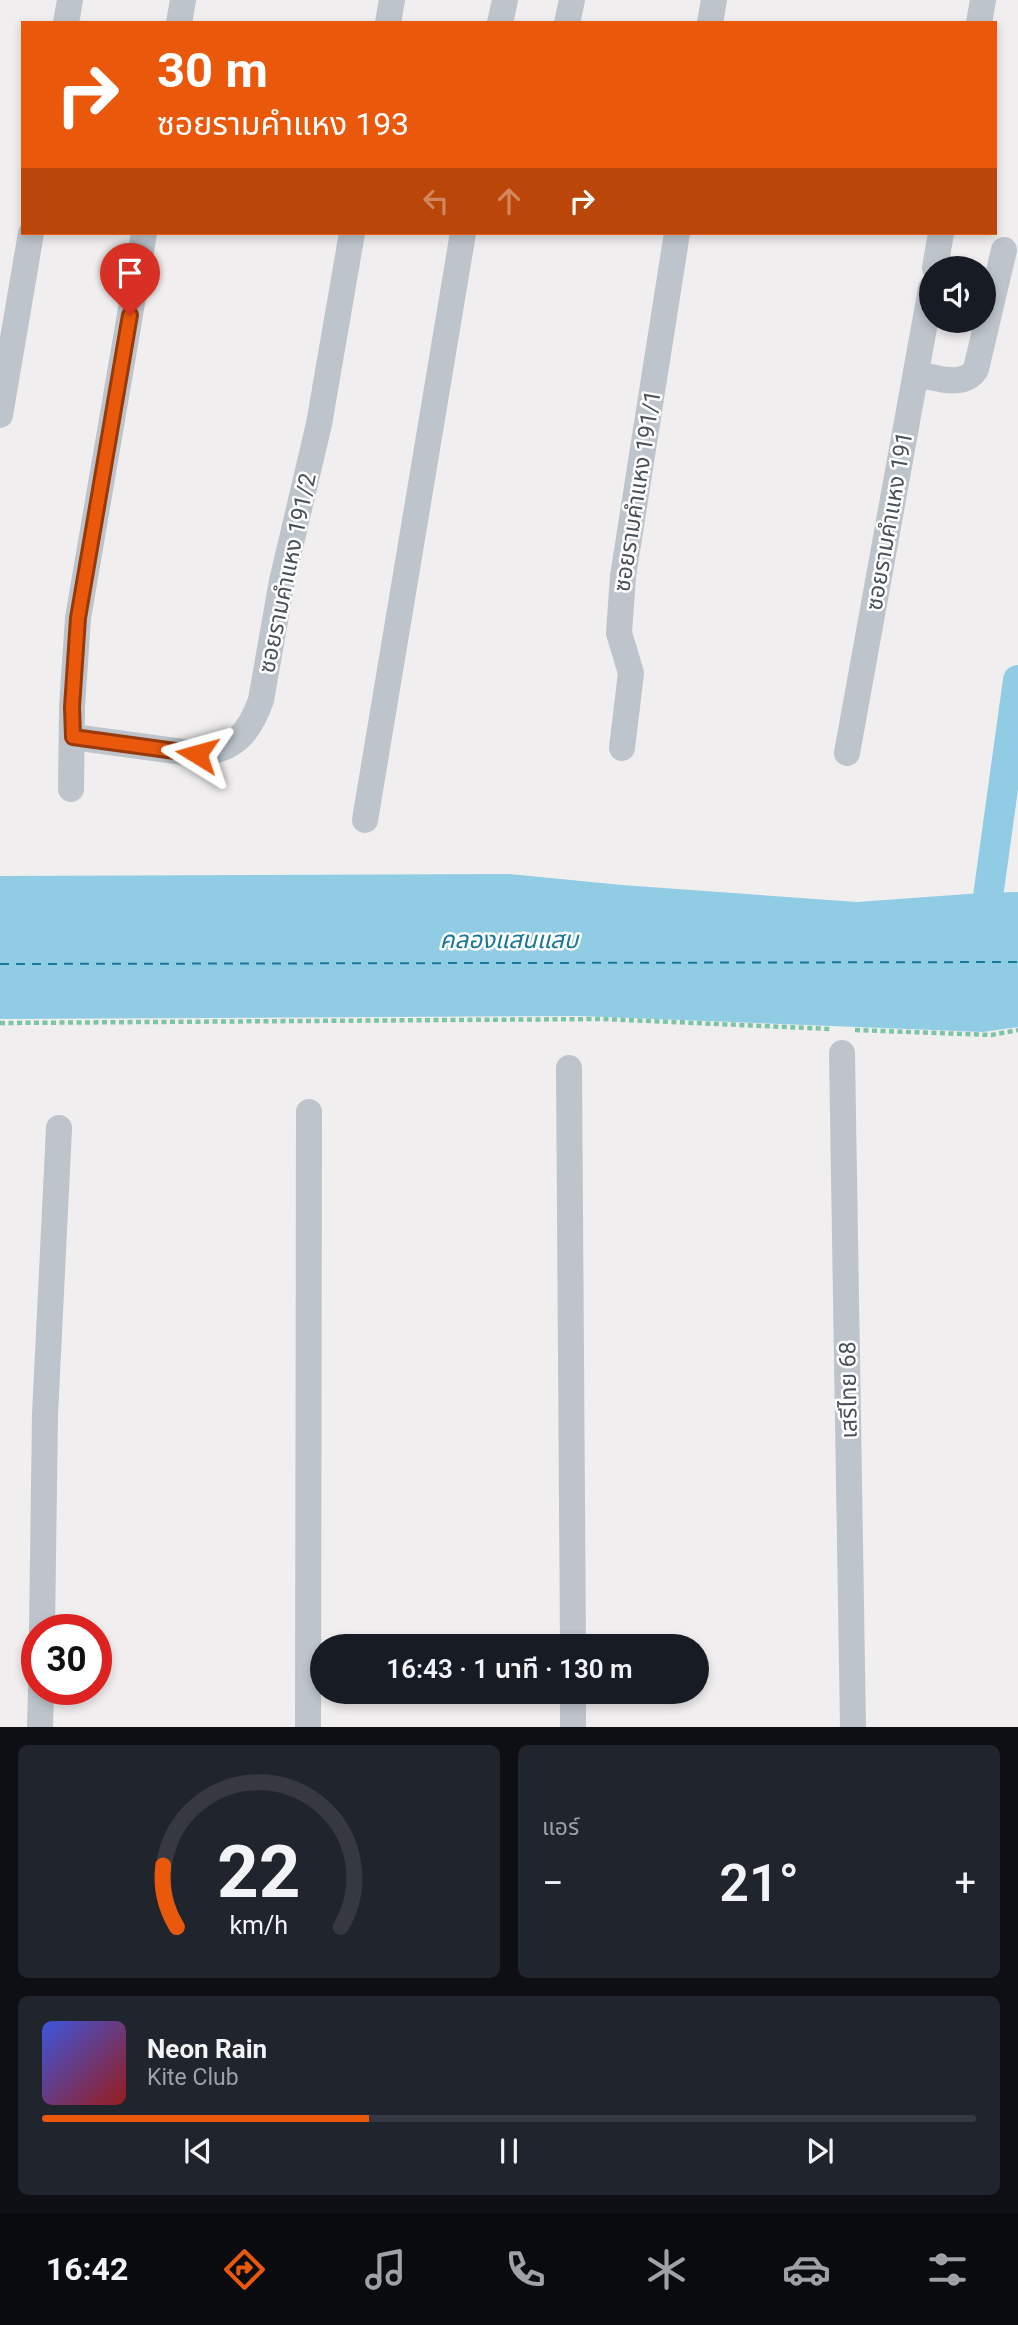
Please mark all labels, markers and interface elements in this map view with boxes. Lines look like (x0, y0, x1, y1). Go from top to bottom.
text: 30 m (157, 42, 268, 99)
icon: right (42, 49, 133, 140)
text: ซอยรามคำแหง 193 (157, 105, 409, 143)
icon: left (417, 182, 455, 220)
icon: ahead (490, 182, 528, 220)
icon: right (563, 182, 601, 220)
pin (100, 243, 160, 315)
icon: arrive (111, 254, 149, 292)
map controls (919, 256, 996, 333)
button: sound (919, 256, 996, 333)
street label: ซอยรามคำแหง 191/1 (608, 388, 667, 594)
street label: ซอยรามคำแหง 191 (860, 430, 919, 613)
street label: ซอยรามคำแหง 191/2 (253, 471, 322, 675)
position arrow (160, 717, 234, 791)
water label: คลองแสนแสบ (440, 926, 580, 954)
street label: เสรีไทย 68 (834, 1341, 863, 1439)
speed limit sign: 30 (21, 1614, 112, 1705)
text: 16:43 · 1 นาที · 130 m (386, 1654, 633, 1684)
text: แอร์ (542, 1814, 579, 1841)
text: 22 (217, 1830, 301, 1916)
text: 21° (719, 1853, 799, 1914)
text: − (542, 1861, 564, 1905)
text: + (954, 1861, 976, 1905)
text: km/h (230, 1911, 288, 1940)
text: Neon Rain (147, 2034, 267, 2064)
text: Kite Club (147, 2064, 239, 2091)
icon: previous (179, 2132, 217, 2170)
icon: pause (490, 2132, 528, 2170)
icon: next (801, 2132, 839, 2170)
icon: directions (220, 2245, 269, 2294)
icon: music (361, 2245, 410, 2294)
icon: phone (501, 2245, 550, 2294)
icon: climate (642, 2245, 691, 2294)
icon: car (782, 2245, 831, 2294)
icon: filters (923, 2245, 972, 2294)
text: 16:42 (46, 2250, 128, 2288)

